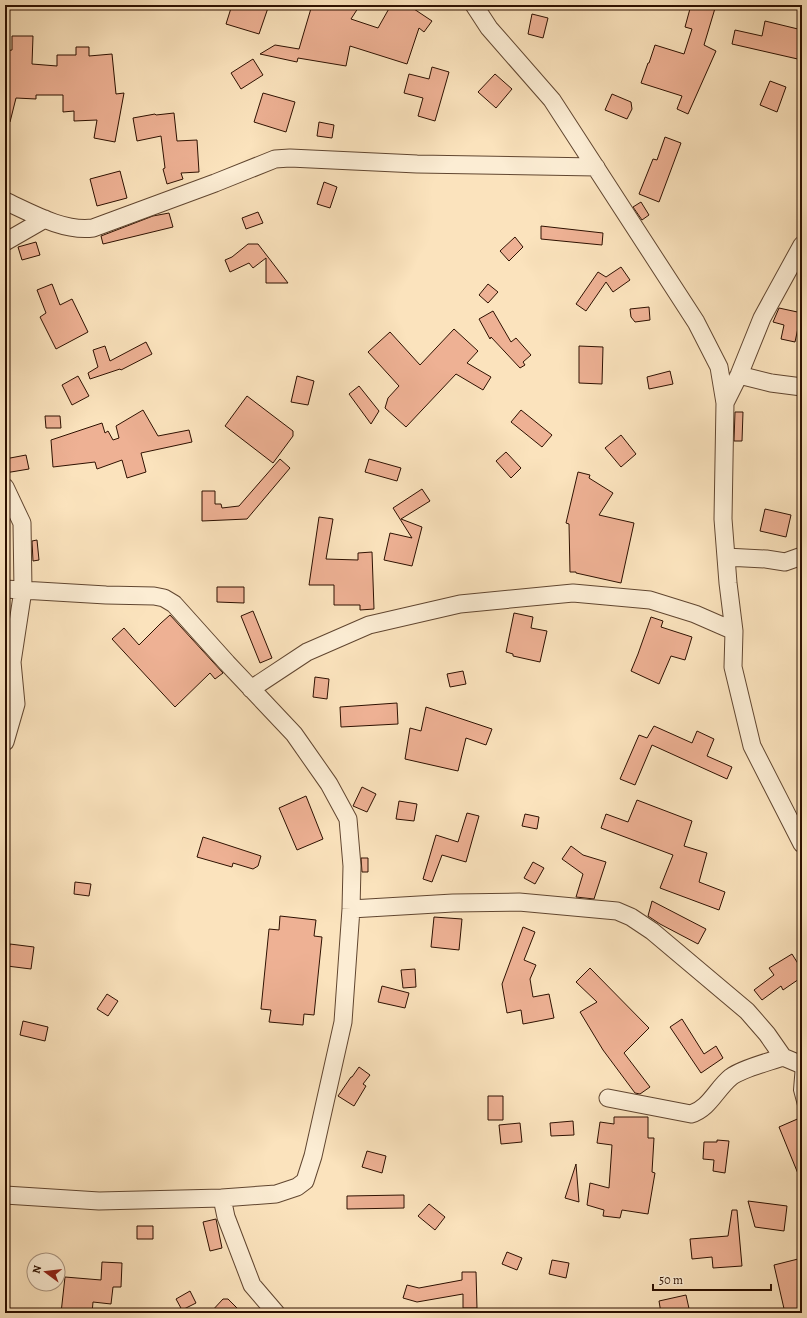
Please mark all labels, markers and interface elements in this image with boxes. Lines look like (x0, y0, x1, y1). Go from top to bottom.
north arrow (26, 1252, 66, 1292)
text: N (29, 1264, 45, 1275)
scale bar (653, 1266, 771, 1292)
text: 50 m (659, 1272, 683, 1288)

